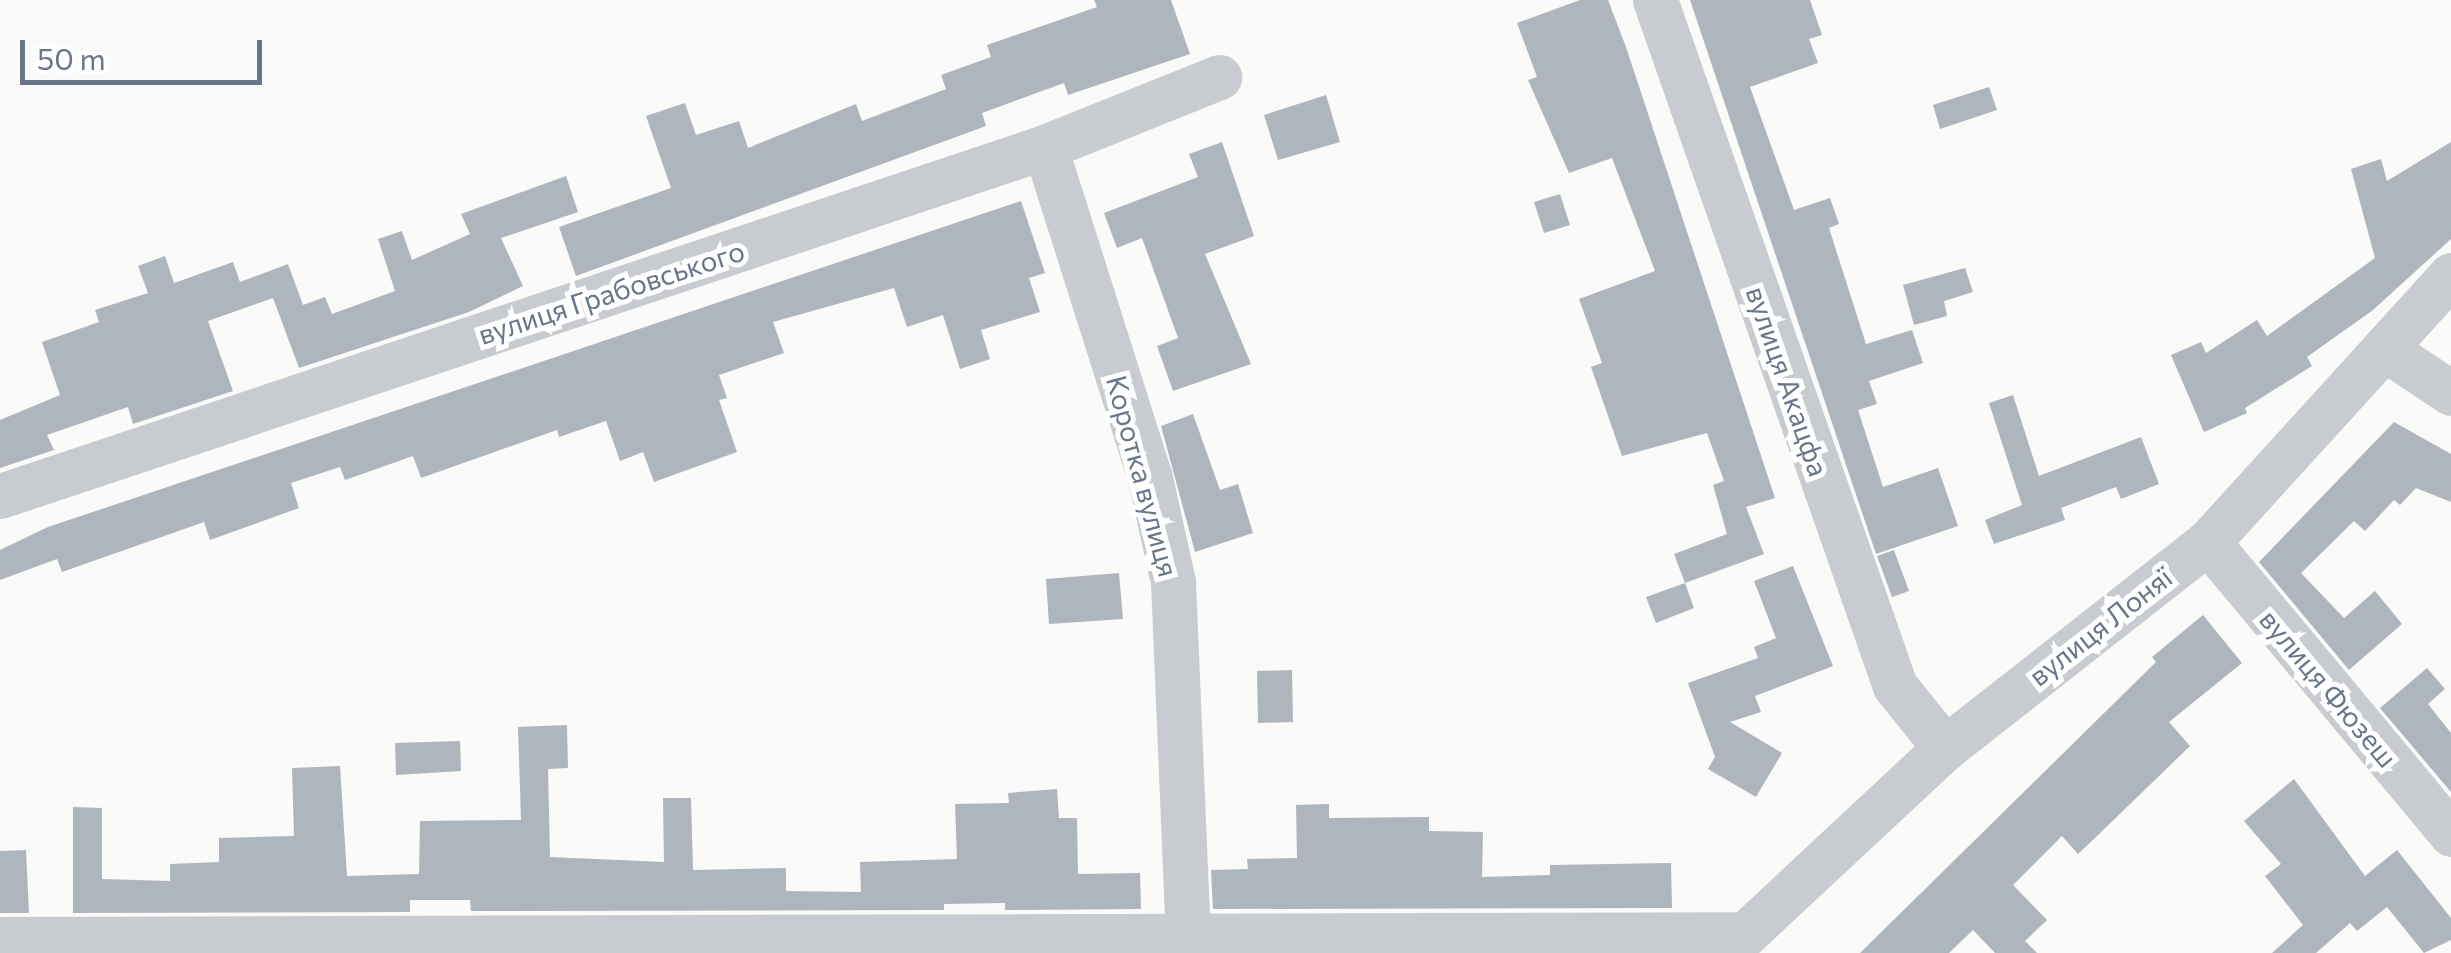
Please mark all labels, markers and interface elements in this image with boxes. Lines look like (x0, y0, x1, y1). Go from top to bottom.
scale bar (25, 20, 268, 82)
text: 50 m (37, 39, 106, 76)
street label: вулиця Грабовського (474, 233, 748, 351)
street label: вулиця Акацфа (1740, 282, 1836, 480)
street label: Коротка вулиця (1100, 372, 1186, 580)
street label: вулиця Лоняї (2022, 560, 2178, 692)
street label: вулиця Фюзеш (2253, 602, 2405, 774)

